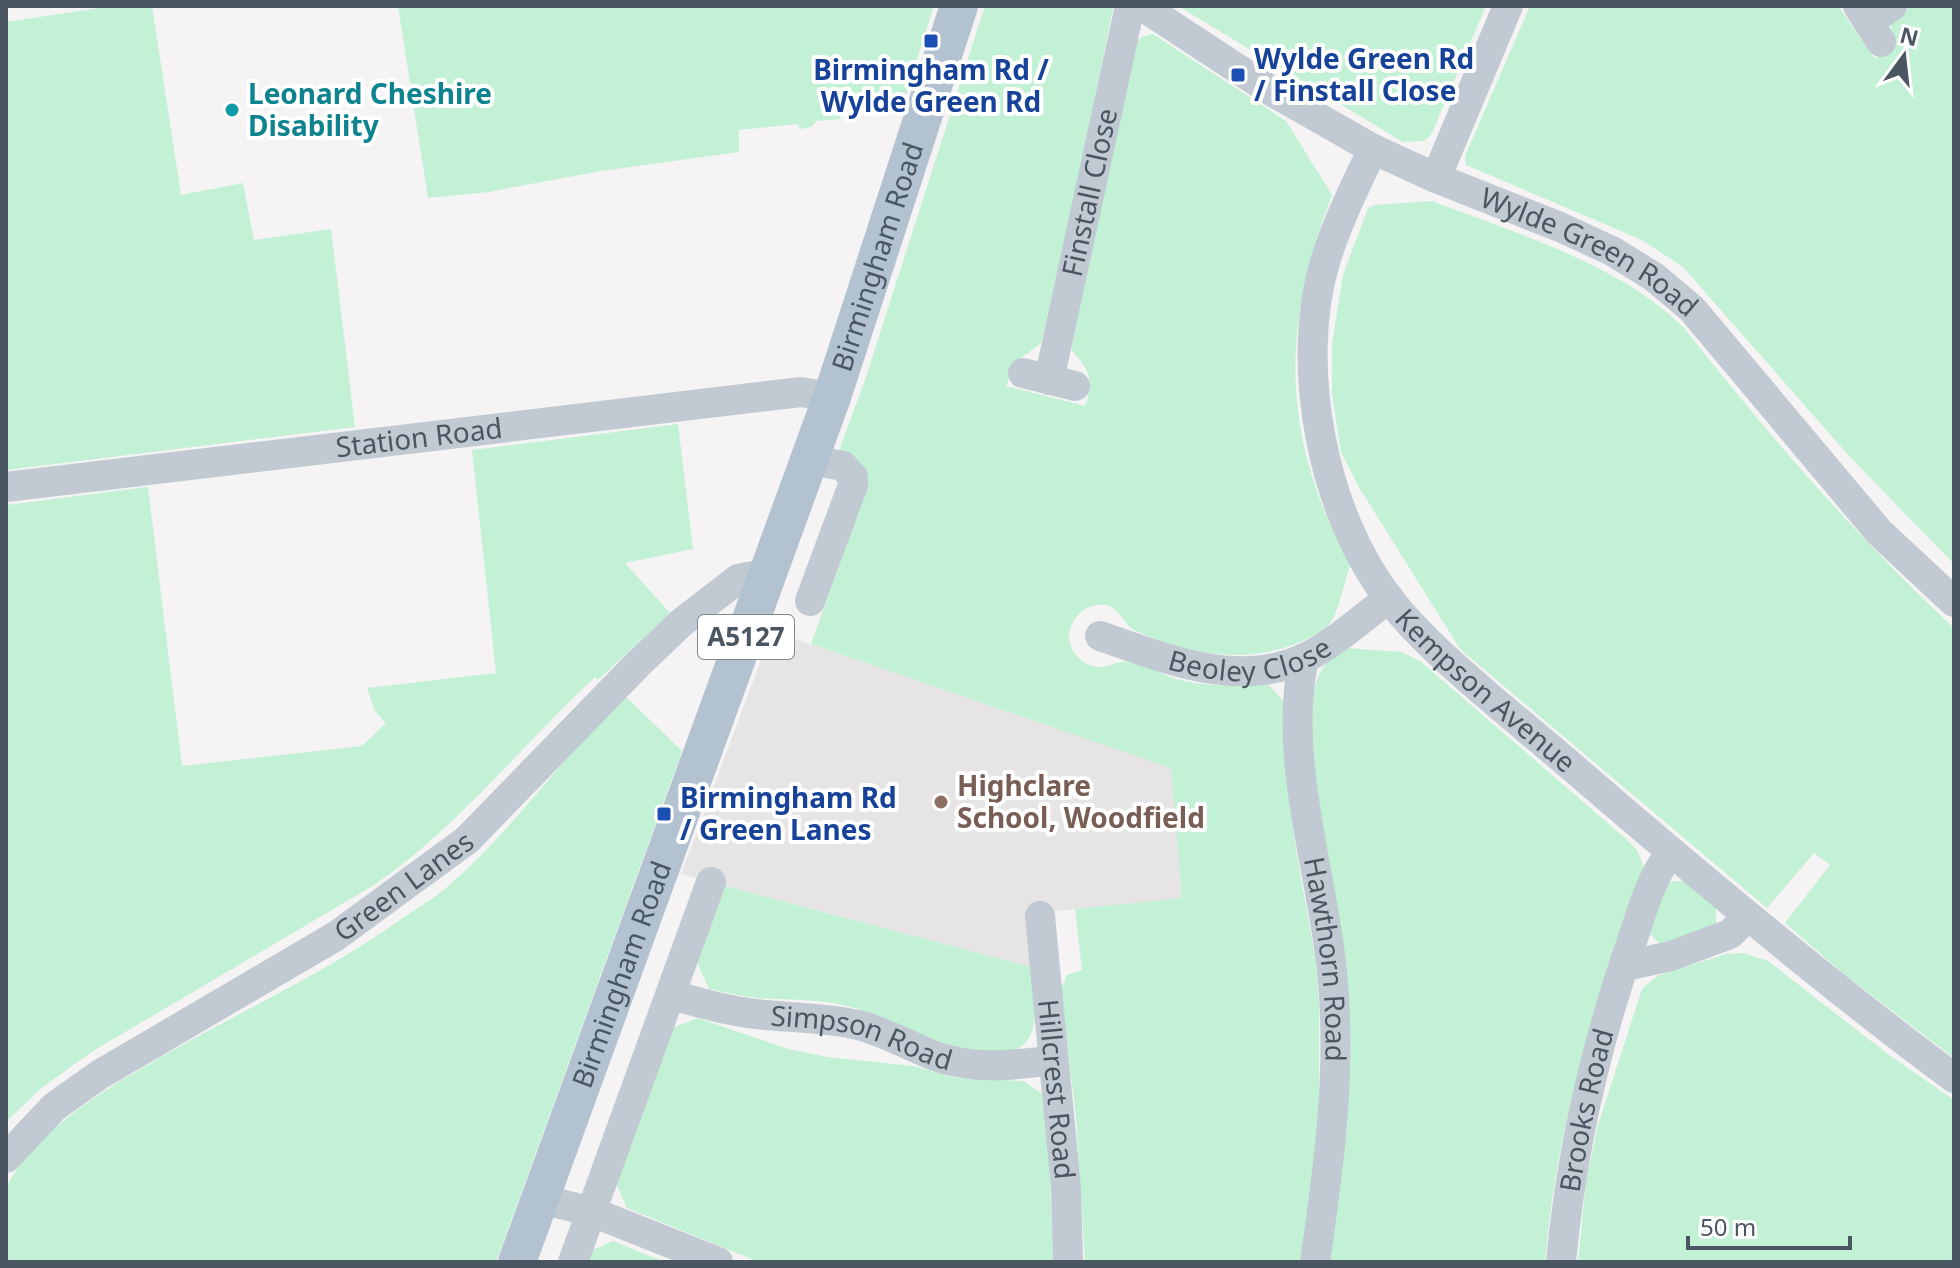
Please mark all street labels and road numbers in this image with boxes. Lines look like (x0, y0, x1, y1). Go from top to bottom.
street label: Finstall Close (1052, 104, 1125, 280)
street label: Birmingham Road (822, 137, 932, 376)
street label: Wylde Green Road (1475, 178, 1707, 324)
street label: Station Road (334, 408, 504, 465)
street label: Kempson Avenue (1387, 600, 1584, 780)
road number: A5127 (698, 615, 794, 659)
street label: Beoley Close (1164, 628, 1338, 690)
street label: Green Lanes (326, 822, 481, 949)
street label: Hawthorn Road (1296, 854, 1356, 1062)
street label: Birmingham Road (562, 855, 679, 1093)
street label: Simpson Road (769, 996, 957, 1078)
street label: Hillcrest Road (1030, 997, 1085, 1181)
street label: Brooks Road (1550, 1024, 1622, 1194)

